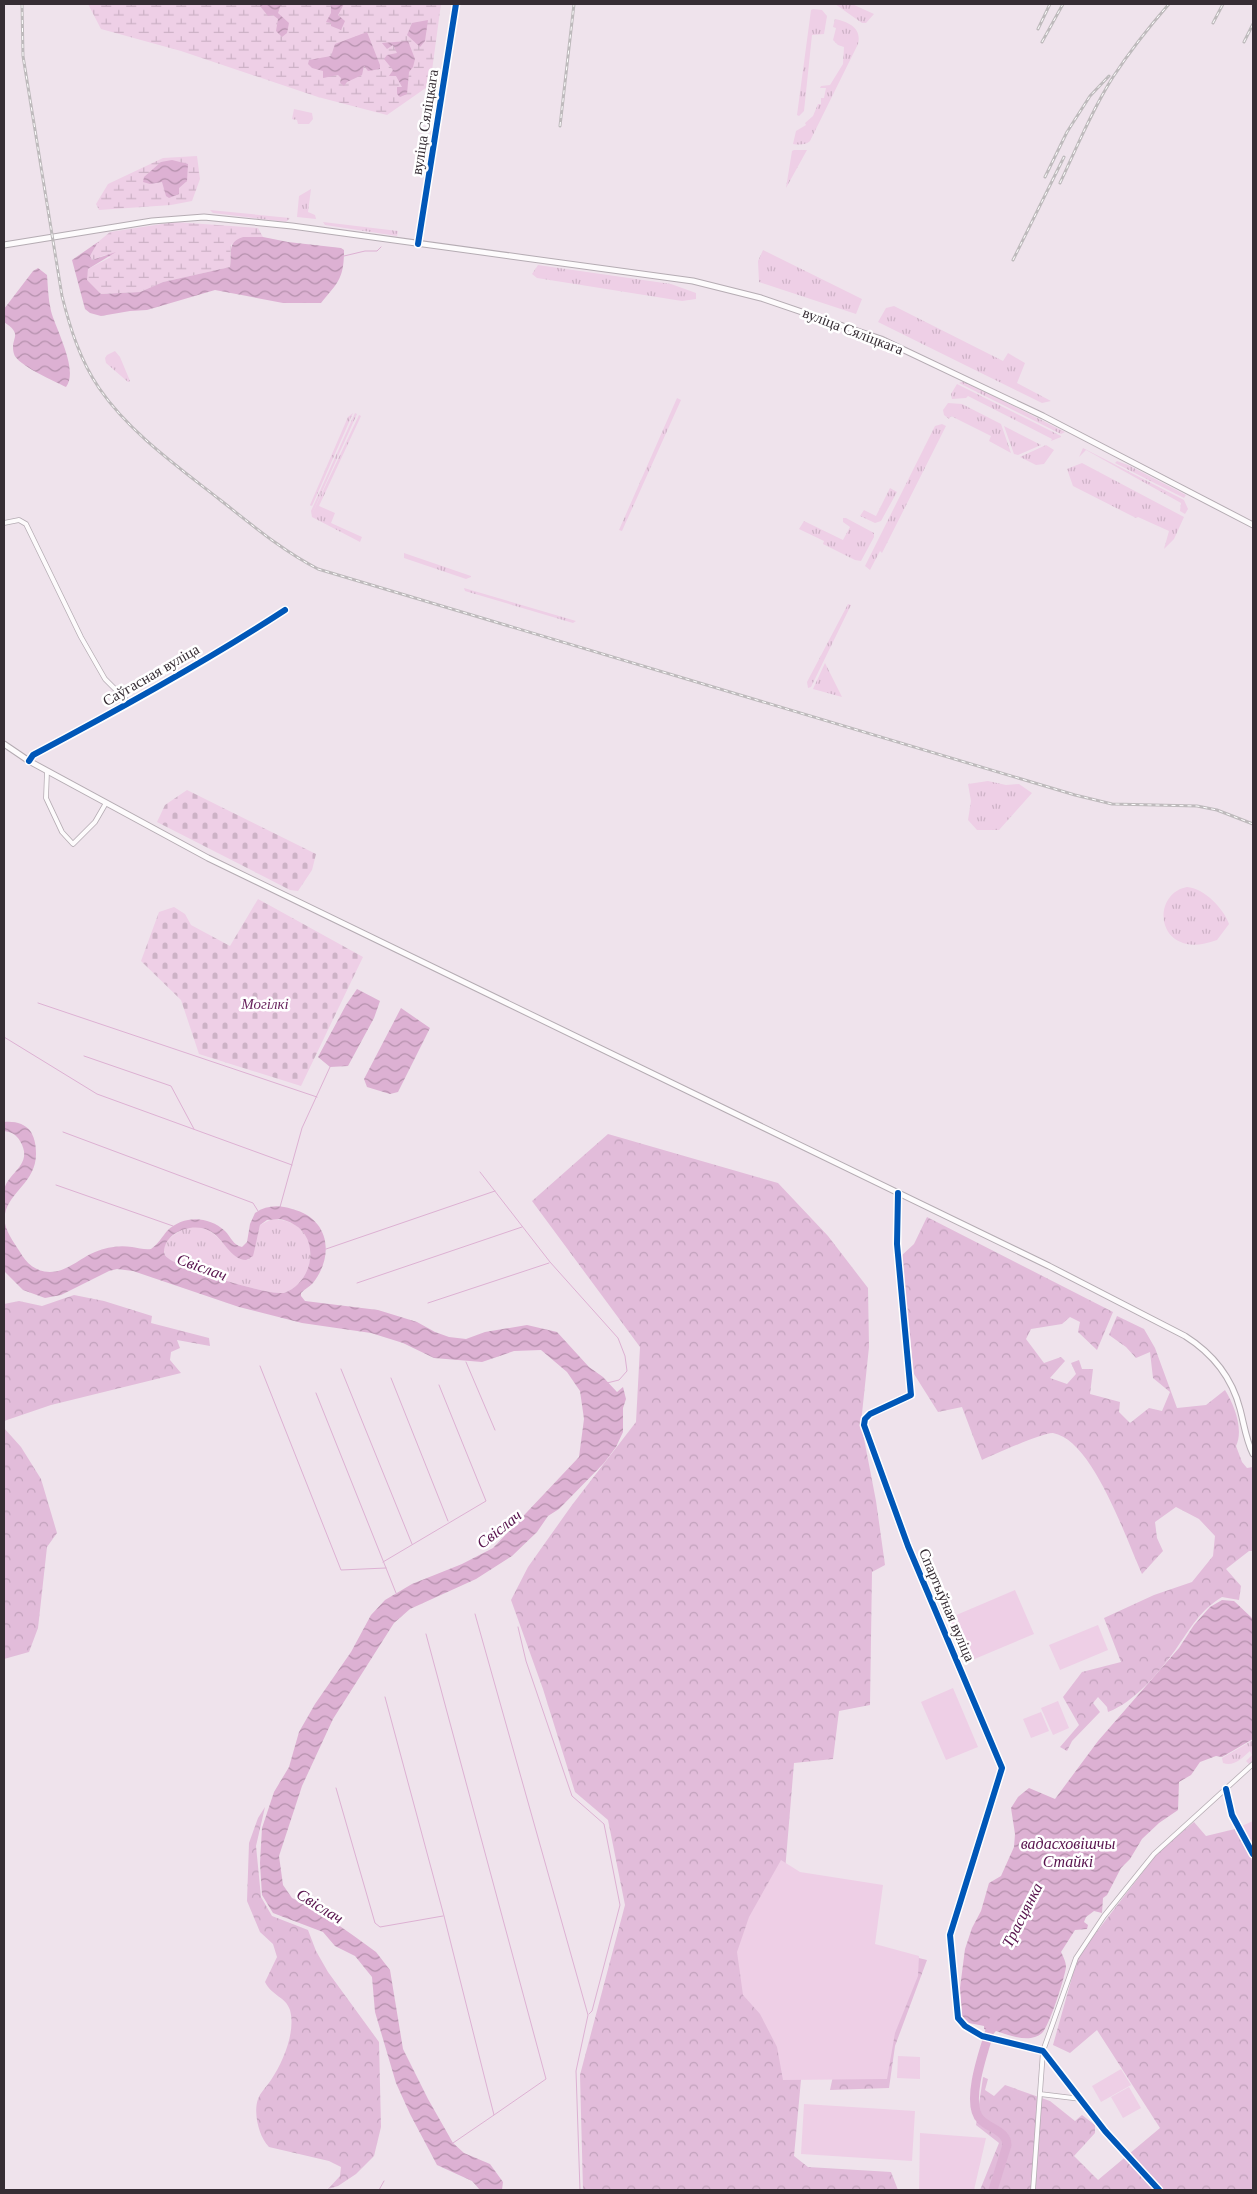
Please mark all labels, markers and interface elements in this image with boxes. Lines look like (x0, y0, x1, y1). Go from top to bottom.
street label: вуліца Сяліцкага (409, 68, 441, 176)
street label: вуліца Сяліцкага (800, 304, 906, 358)
street label: Саўгасная вуліца (100, 641, 202, 709)
park label: Могілкі (240, 996, 289, 1012)
water label: Свіслач (175, 1250, 230, 1284)
water label: Свіслач (473, 1506, 525, 1552)
street label: Спартыўная вуліца (916, 1546, 978, 1664)
water label: вадасховішчы Стайкі (1021, 1835, 1115, 1870)
water label: Трасцянка (999, 1880, 1046, 1951)
water label: Свіслач (294, 1885, 347, 1927)

